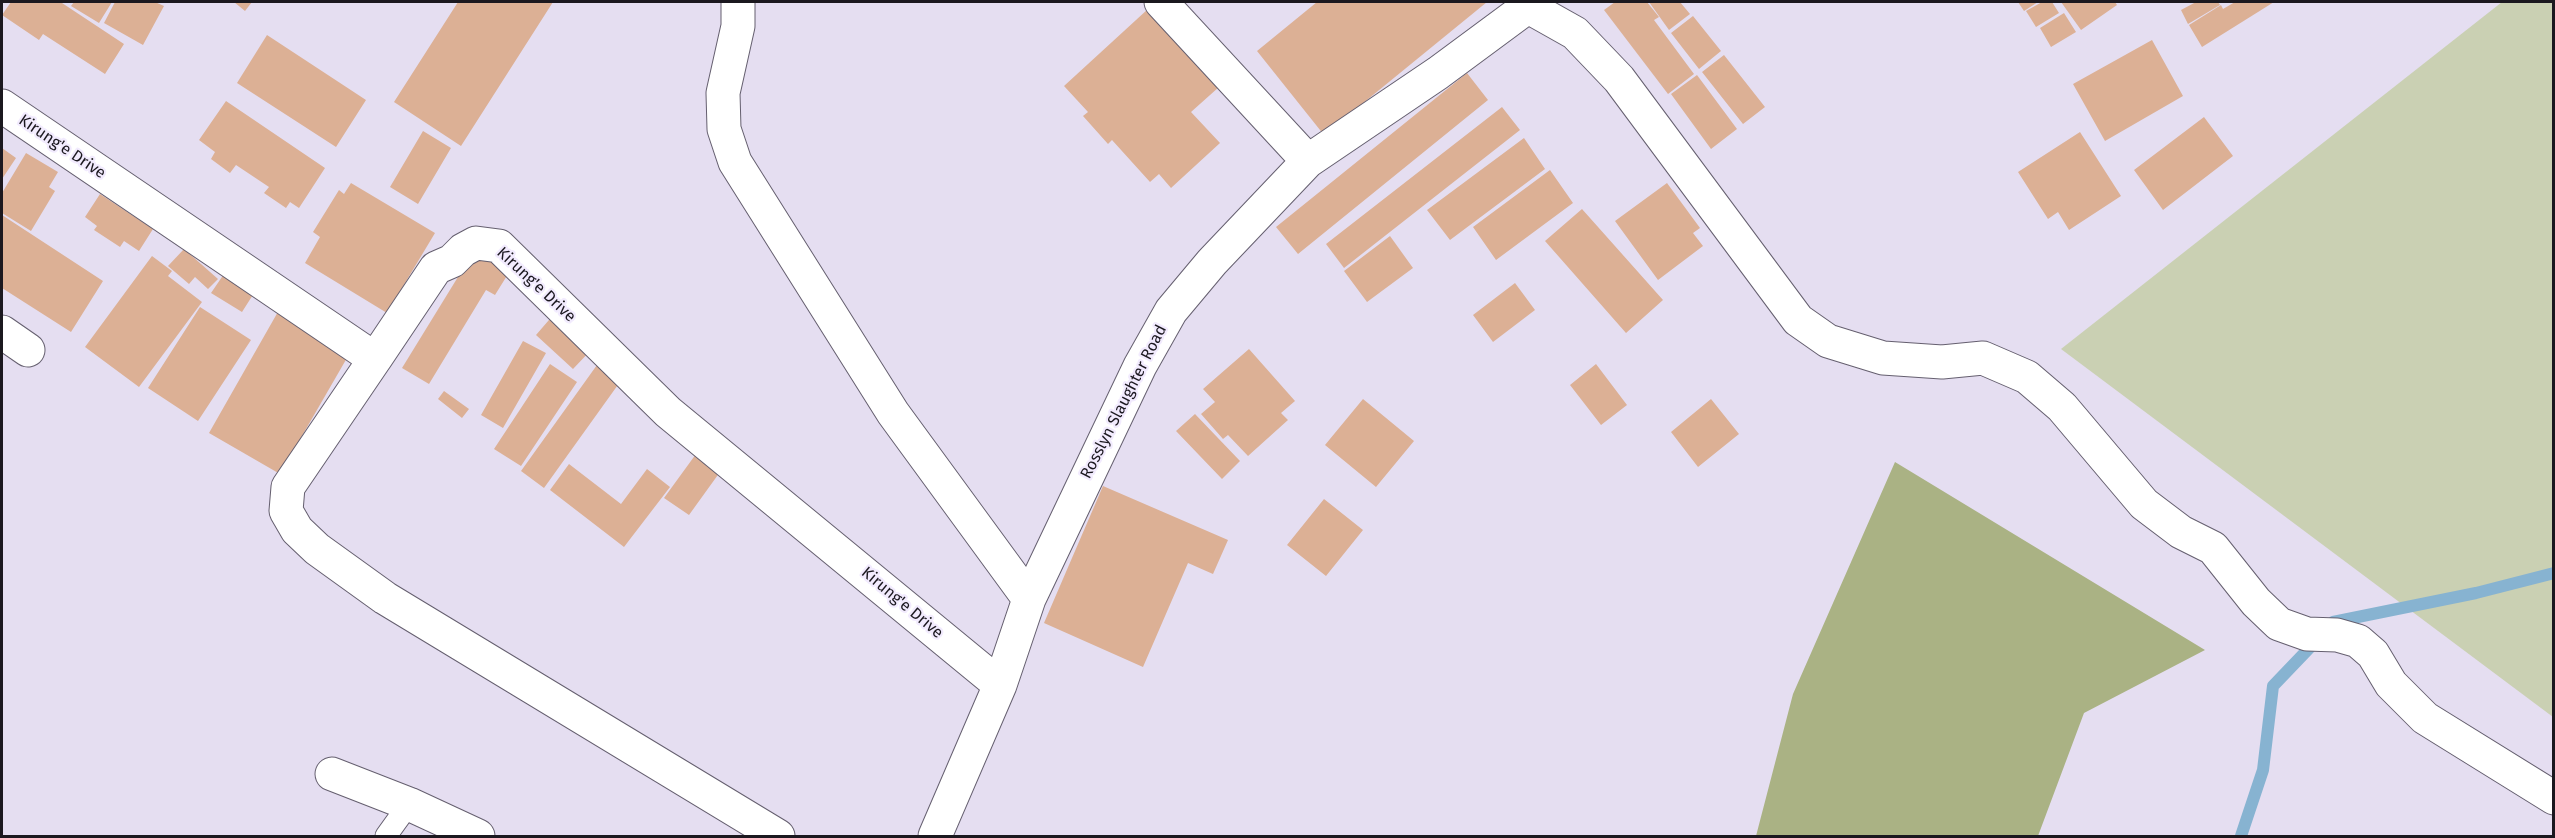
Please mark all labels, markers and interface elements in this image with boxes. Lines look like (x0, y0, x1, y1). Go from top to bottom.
street label: Kirung'e Drive (15, 111, 109, 183)
street label: Kirung'e Drive (493, 244, 579, 326)
street label: Rosslyn Slaughter Road (1077, 322, 1171, 482)
street label: Kirung'e Drive (857, 563, 947, 643)

